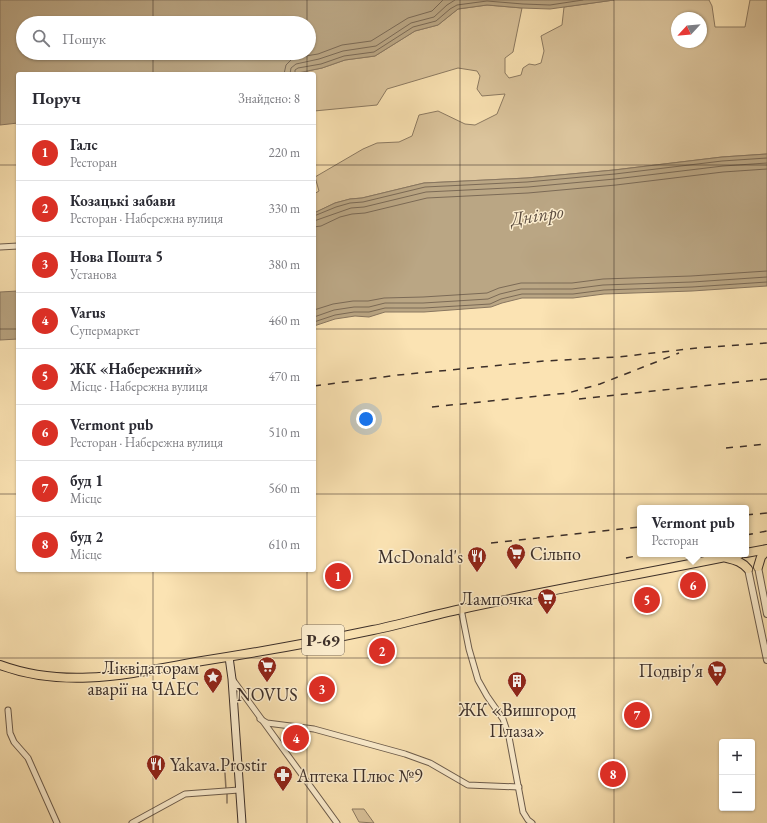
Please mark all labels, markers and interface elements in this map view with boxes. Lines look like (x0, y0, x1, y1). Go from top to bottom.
north arrow (671, 12, 707, 48)
search box (16, 16, 316, 60)
icon: search (30, 27, 52, 49)
text: Пошук (62, 29, 106, 48)
text: Поруч (32, 87, 81, 109)
text: Знайдено: 8 (238, 90, 300, 107)
text: Галс (70, 135, 98, 154)
text: 1 (42, 144, 48, 161)
text: 220 m (269, 144, 300, 161)
text: Ресторан (70, 154, 117, 171)
text: Козацькі забави (70, 191, 175, 210)
water label: Дніпро (507, 198, 565, 232)
text: 2 (42, 200, 48, 217)
text: 330 m (269, 200, 300, 217)
text: Ресторан · Набережна вулиця (70, 210, 223, 227)
text: Нова Пошта 5 (70, 247, 163, 266)
text: 3 (42, 256, 48, 273)
text: 380 m (269, 256, 300, 273)
text: Установа (70, 266, 117, 283)
text: Varus (70, 303, 105, 322)
text: 4 (42, 312, 48, 329)
text: 460 m (269, 312, 300, 329)
text: Супермаркет (70, 322, 140, 339)
text: ЖК «Набережний» (70, 359, 202, 378)
text: 5 (42, 368, 48, 385)
text: 470 m (269, 368, 300, 385)
text: Місце · Набережна вулиця (70, 378, 208, 395)
your location (356, 409, 376, 429)
text: Vermont pub (70, 415, 153, 434)
text: 6 (42, 424, 48, 441)
text: 510 m (269, 424, 300, 441)
text: Ресторан · Набережна вулиця (70, 434, 223, 451)
text: буд 1 (70, 471, 103, 490)
text: 7 (42, 480, 48, 497)
text: 560 m (269, 480, 300, 497)
text: Місце (70, 490, 102, 507)
popup (637, 505, 749, 557)
text: Vermont pub (651, 513, 735, 532)
text: буд 2 (70, 527, 103, 546)
text: Ресторан (651, 532, 698, 549)
text: 8 (42, 536, 48, 553)
text: 610 m (269, 536, 300, 553)
supermarket icon: Сільпо (505, 542, 527, 570)
place label: Сільпо (530, 542, 581, 565)
place label: McDonald's (378, 545, 463, 568)
restaurant icon: McDonald's (466, 545, 488, 573)
text: Місце (70, 546, 102, 563)
pin: 1 (325, 561, 351, 591)
pin: 6 (680, 570, 706, 600)
pin: 5 (634, 585, 660, 615)
place label: Лампочка (460, 587, 534, 610)
supermarket icon: Лампочка (536, 587, 558, 615)
road number: Р-69 (302, 625, 344, 655)
pin: 2 (369, 636, 395, 666)
supermarket icon: NOVUS (256, 655, 278, 683)
place label: Ліквідаторам аварії на ЧАЕС (87, 656, 200, 700)
place label: Подвір'я (638, 659, 703, 682)
supermarket icon: Подвір'я (706, 659, 728, 687)
place icon: Ліквідаторам аварії на ЧАЕС (202, 666, 224, 694)
building icon: ЖК «Вишгород Плаза» (506, 670, 528, 698)
pin: 3 (309, 674, 335, 704)
place label: NOVUS (236, 683, 298, 706)
place label: ЖК «Вишгород Плаза» (457, 698, 576, 742)
pin: 7 (624, 700, 650, 730)
pin: 4 (283, 723, 309, 753)
map controls (719, 739, 755, 811)
button: + (719, 739, 755, 775)
restaurant icon: Yakava.Prostir (145, 753, 167, 781)
place label: Yakava.Prostir (170, 753, 267, 776)
pin: 8 (600, 759, 626, 789)
pharmacy icon: Аптека Плюс №9 (272, 764, 294, 792)
place label: Аптека Плюс №9 (296, 764, 423, 787)
button: − (719, 775, 755, 811)

